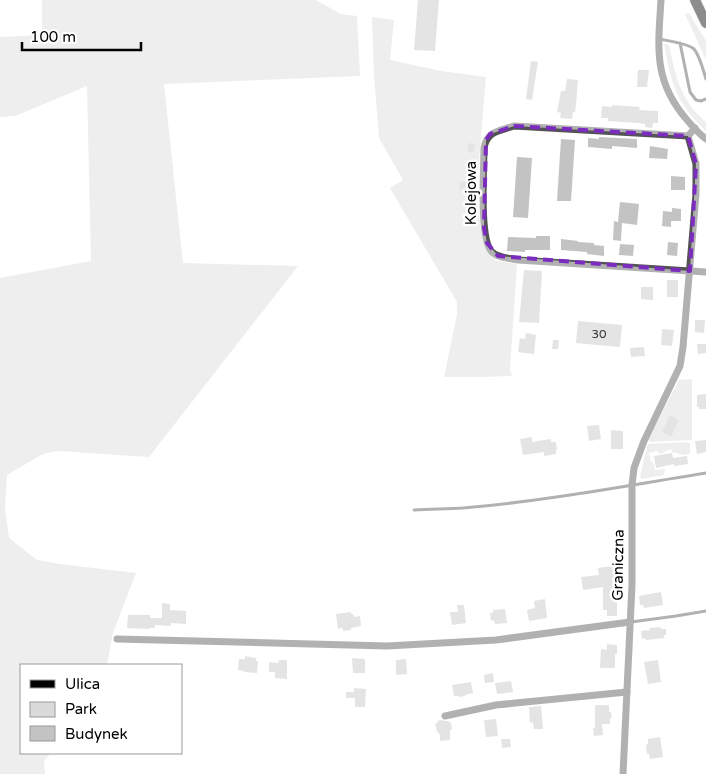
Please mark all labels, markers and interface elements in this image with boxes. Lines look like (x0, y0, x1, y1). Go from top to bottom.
scale bar (22, 20, 141, 52)
text: 100 m (30, 28, 76, 46)
street label: Kolejowa (462, 161, 480, 225)
house number: 30 (591, 327, 607, 341)
street label: Graniczna (608, 529, 628, 601)
legend (20, 664, 182, 754)
text: Ulica (65, 675, 100, 693)
text: Park (65, 700, 97, 718)
text: Budynek (65, 725, 128, 743)

